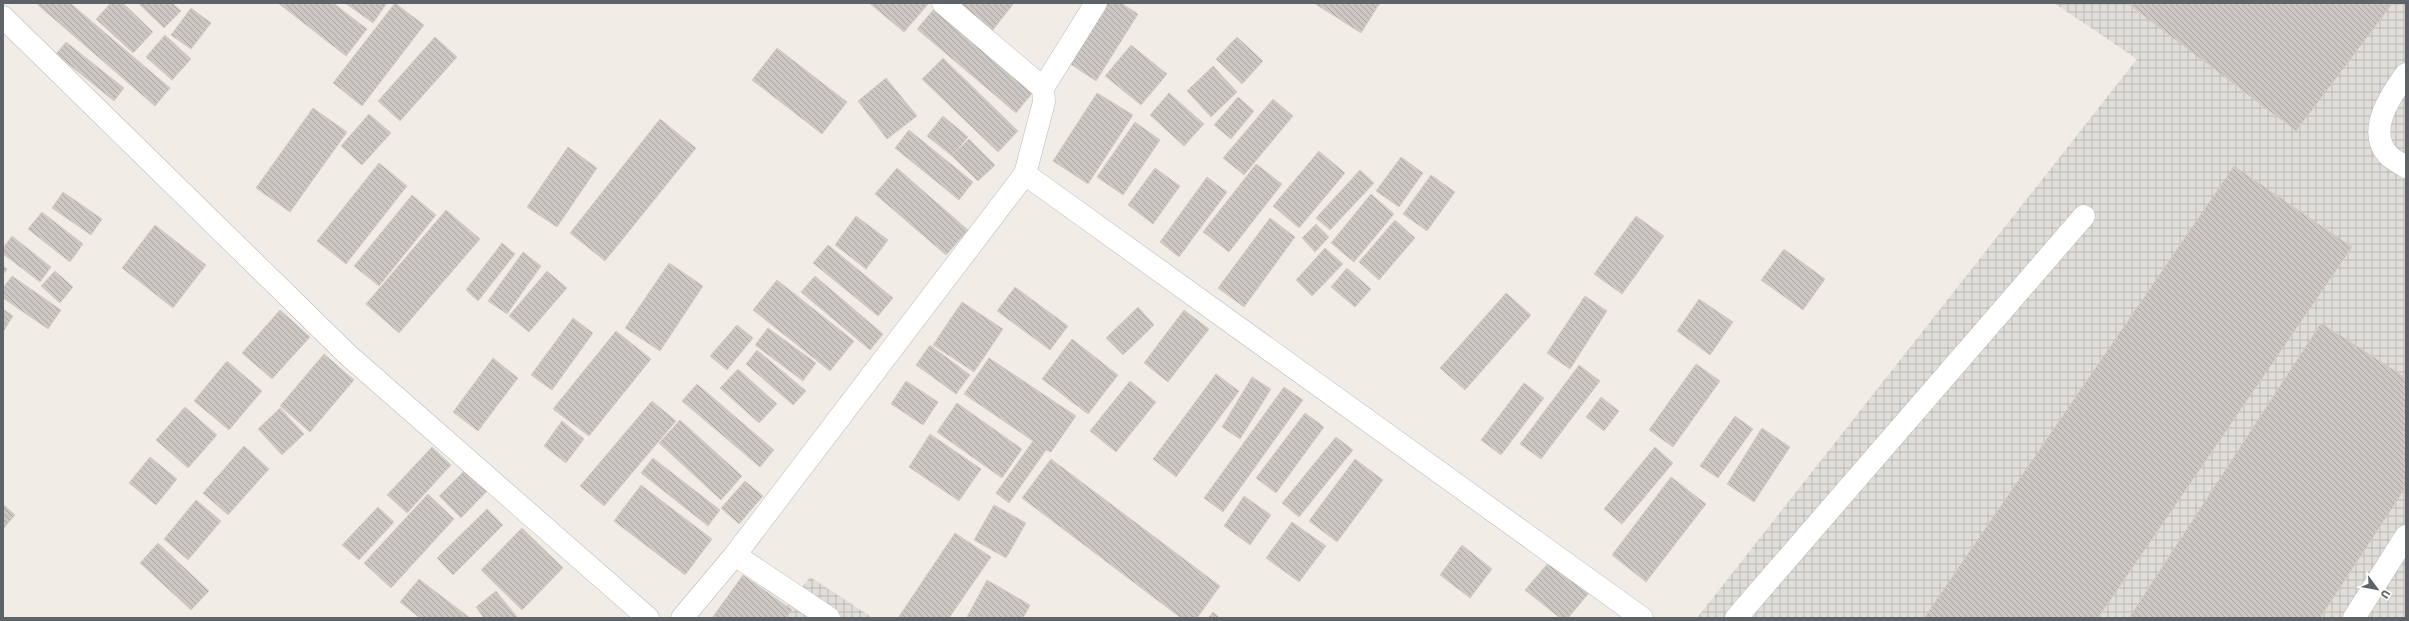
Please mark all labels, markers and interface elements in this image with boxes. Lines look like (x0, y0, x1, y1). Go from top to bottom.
north arrow (2357, 569, 2397, 609)
text: U (2377, 587, 2394, 602)

